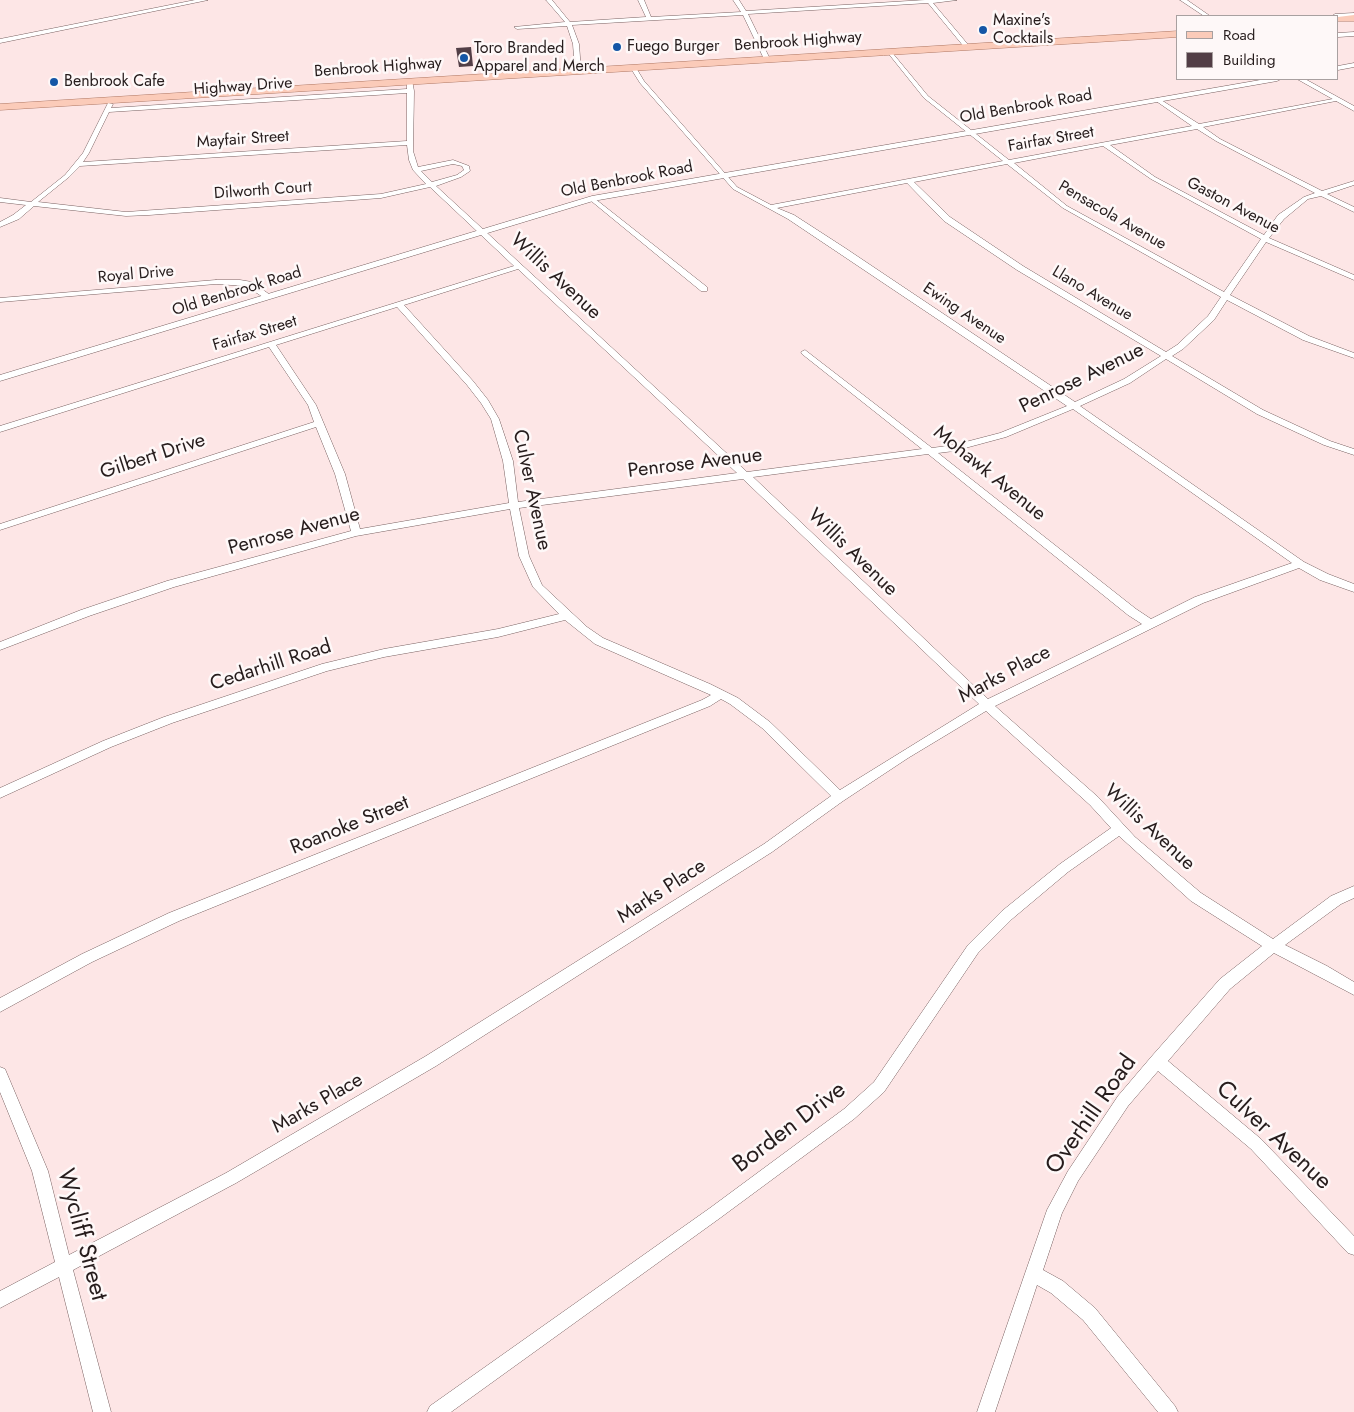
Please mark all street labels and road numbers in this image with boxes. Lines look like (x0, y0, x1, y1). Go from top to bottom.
street label: Benbrook Highway (734, 28, 862, 56)
street label: Benbrook Highway (314, 54, 442, 82)
street label: Highway Drive (193, 74, 293, 100)
street label: Old Benbrook Road (958, 86, 1094, 128)
street label: Fairfax Street (1007, 123, 1095, 157)
street label: Mayfair Street (196, 127, 290, 153)
street label: Old Benbrook Road (559, 158, 695, 202)
street label: Gaston Avenue (1183, 174, 1283, 238)
street label: Pensacola Avenue (1055, 177, 1169, 255)
street label: Dilworth Court (213, 178, 313, 204)
street label: Willis Avenue (504, 229, 606, 325)
street label: Royal Drive (97, 262, 175, 288)
street label: Old Benbrook Road (170, 263, 304, 321)
street label: Llano Avenue (1048, 263, 1136, 325)
street label: Ewing Avenue (919, 279, 1009, 349)
street label: Fairfax Street (211, 312, 299, 356)
street label: Penrose Avenue (1016, 339, 1148, 419)
street label: Mohawk Avenue (928, 421, 1050, 527)
street label: Culver Avenue (507, 427, 555, 553)
street label: Gilbert Drive (97, 429, 209, 485)
street label: Penrose Avenue (626, 444, 764, 484)
street label: Penrose Avenue (226, 503, 362, 561)
street label: Willis Avenue (802, 504, 902, 602)
street label: Cedarhill Road (207, 635, 335, 697)
street label: Marks Place (955, 641, 1055, 709)
street label: Willis Avenue (1098, 780, 1200, 876)
street label: Roanoke Street (287, 791, 413, 861)
street label: Marks Place (613, 855, 711, 929)
street label: Overhill Road (1040, 1050, 1144, 1180)
street label: Marks Place (268, 1068, 368, 1140)
street label: Culver Avenue (1209, 1075, 1337, 1197)
street label: Borden Drive (728, 1076, 852, 1180)
street label: Wycliff Street (50, 1166, 112, 1304)

